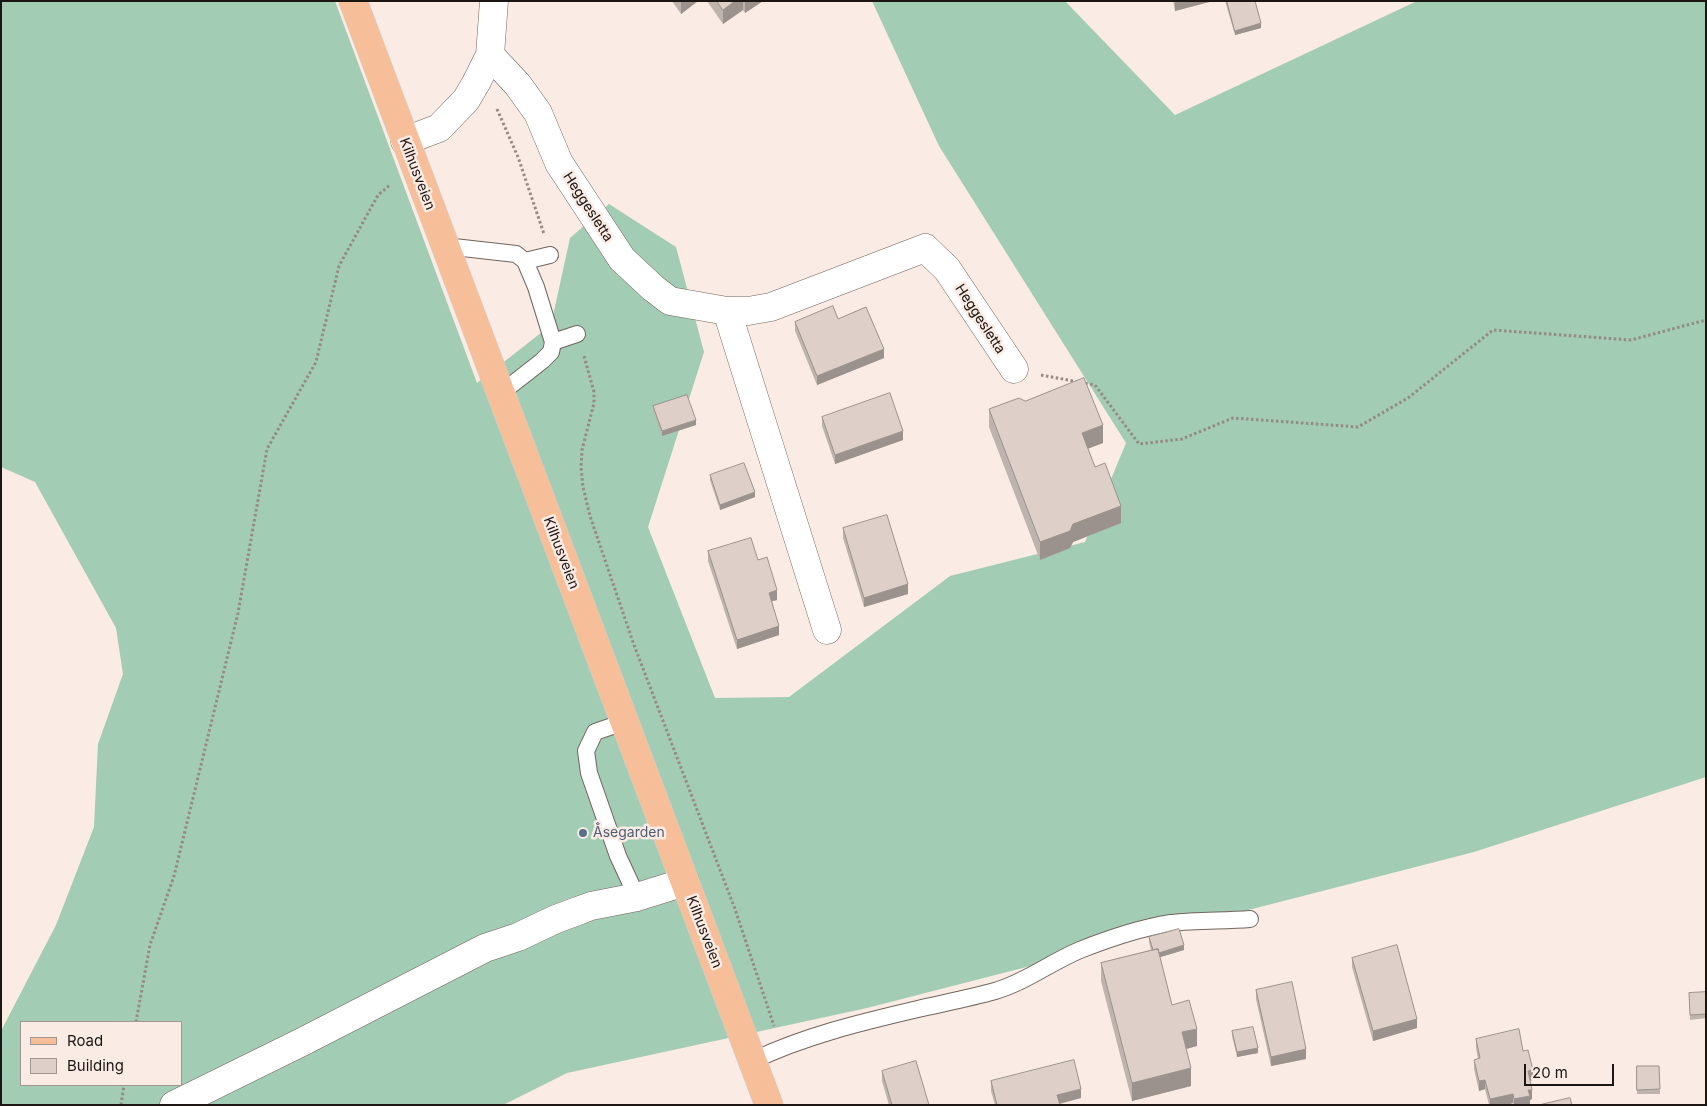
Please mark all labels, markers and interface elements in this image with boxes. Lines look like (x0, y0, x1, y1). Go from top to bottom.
street label: Kilhusveien (396, 136, 438, 212)
street label: Heggesletta (559, 169, 617, 245)
street label: Heggesletta (951, 281, 1009, 357)
street label: Kilhusveien (540, 515, 582, 591)
place label: Åsegarden (593, 825, 665, 841)
marker: Åsegarden (577, 827, 589, 839)
street label: Kilhusveien (683, 894, 725, 970)
legend (20, 1021, 182, 1086)
text: Road (67, 1031, 103, 1050)
scale bar (1527, 1054, 1617, 1086)
text: Building (67, 1056, 124, 1075)
text: 20 m (1532, 1063, 1568, 1082)

